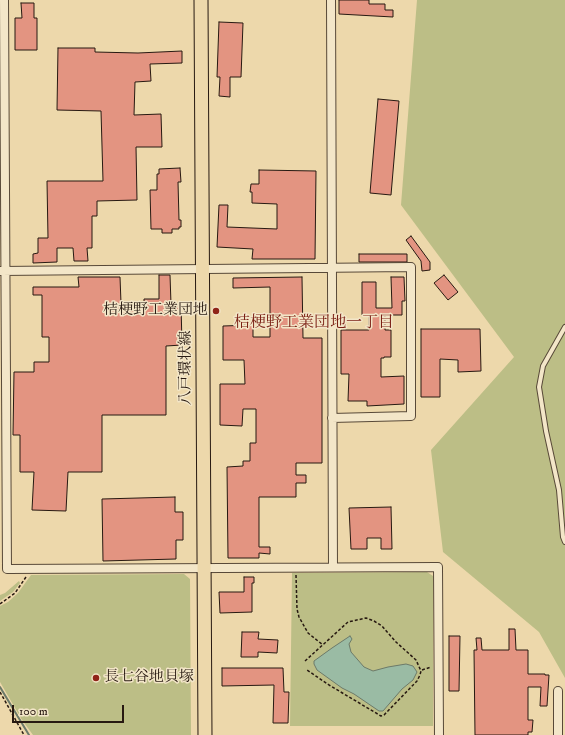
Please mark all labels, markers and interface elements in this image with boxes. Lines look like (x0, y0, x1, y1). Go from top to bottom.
place label: 桔梗野工業団地 (103, 302, 208, 320)
marker: 桔梗野工業団地 (211, 306, 221, 316)
district label: 桔梗野工業団地一丁目 (234, 314, 394, 334)
street label: 八戸環状線 (178, 331, 196, 405)
place label: 長七谷地貝塚 (104, 669, 194, 687)
marker: 長七谷地貝塚 (91, 673, 101, 683)
scale bar (14, 697, 126, 723)
text: 100 m (19, 704, 48, 719)

